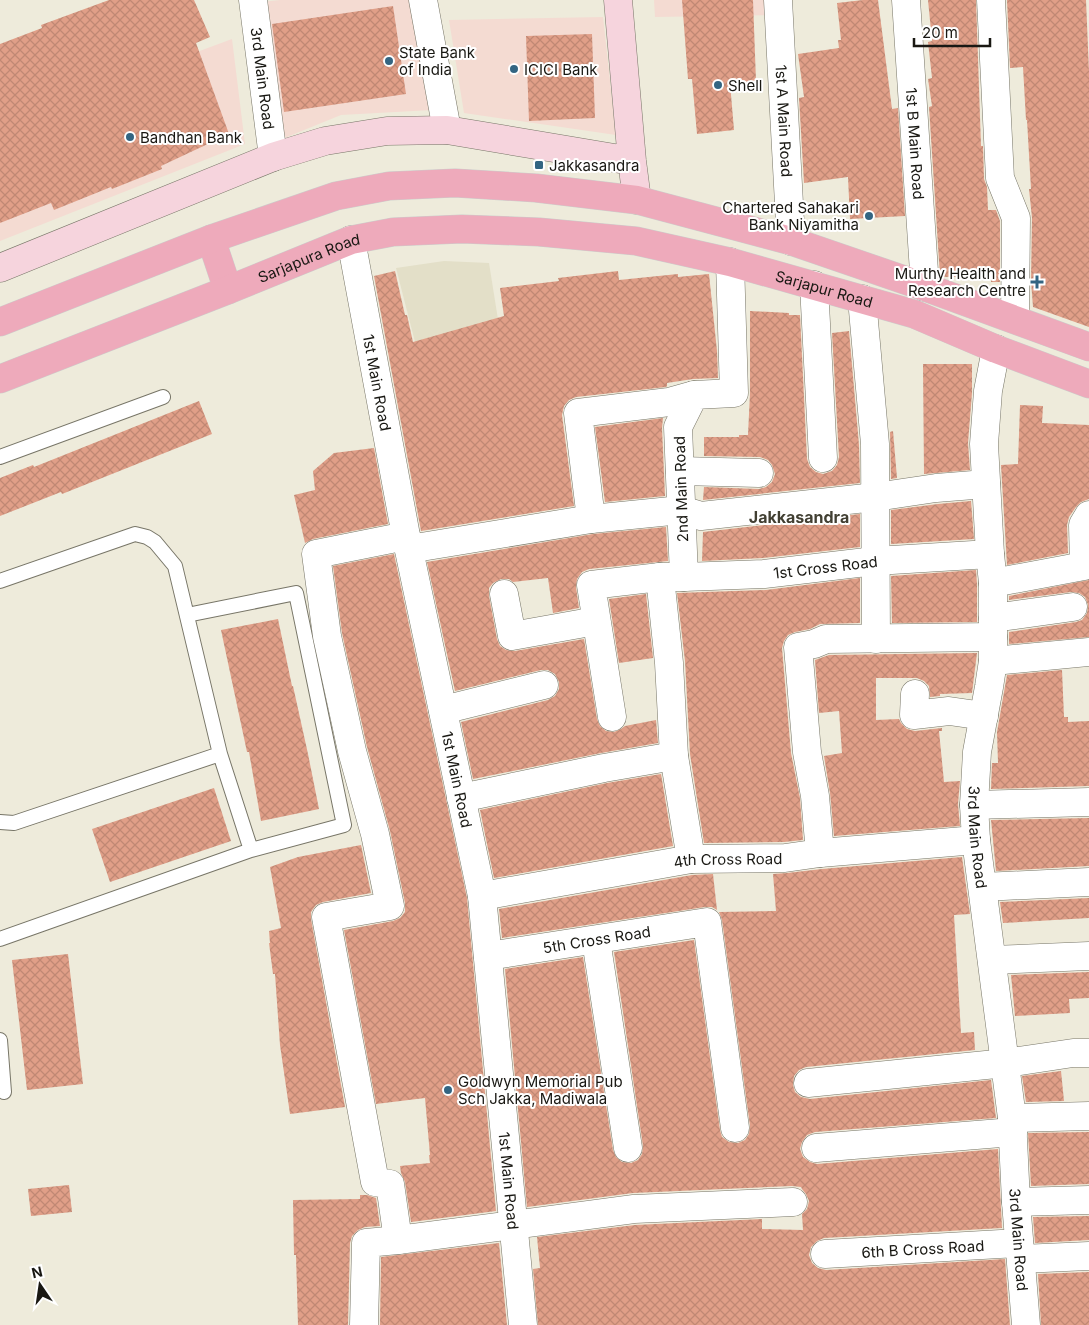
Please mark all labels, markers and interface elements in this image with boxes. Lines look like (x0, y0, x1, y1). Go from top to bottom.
scale bar (914, 15, 990, 47)
text: 20 m (922, 23, 958, 42)
street label: 3rd Main Road (247, 26, 279, 131)
place label: State Bank of India (399, 43, 476, 79)
marker: State Bank of India (383, 55, 395, 67)
place label: ICICI Bank (524, 60, 598, 79)
marker: ICICI Bank (508, 63, 520, 75)
street label: 1st A Main Road (772, 64, 797, 178)
place label: Shell (728, 76, 763, 95)
marker: Shell (712, 79, 724, 91)
street label: 1st B Main Road (902, 87, 929, 200)
place label: Bandhan Bank (140, 128, 243, 147)
marker: Bandhan Bank (124, 131, 136, 143)
place label: Jakkasandra (549, 156, 639, 175)
marker: Jakkasandra (533, 159, 545, 171)
place label: Chartered Sahakari Bank Niyamitha (722, 198, 859, 234)
marker: Chartered Sahakari Bank Niyamitha (863, 210, 875, 222)
street label: Sarjapura Road (255, 229, 361, 286)
place label: Murthy Health and Research Centre (895, 264, 1026, 300)
street label: Sarjapur Road (773, 266, 875, 311)
marker: Murthy Health and Research Centre (1030, 275, 1044, 289)
street label: 1st Main Road (359, 333, 396, 433)
street label: 2nd Main Road (670, 436, 692, 542)
district label: Jakkasandra (749, 507, 849, 527)
street label: 1st Cross Road (772, 551, 879, 582)
street label: 1st Main Road (438, 730, 477, 830)
street label: 3rd Main Road (964, 785, 992, 890)
street label: 4th Cross Road (672, 849, 783, 871)
street label: 5th Cross Road (541, 921, 652, 957)
place label: Goldwyn Memorial Pub Sch Jakka, Madiwala (458, 1072, 623, 1108)
marker: Goldwyn Memorial Pub Sch Jakka, Madiwala (442, 1084, 454, 1096)
street label: 1st Main Road (495, 1131, 523, 1230)
street label: 3rd Main Road (1006, 1188, 1033, 1292)
street label: 6th B Cross Road (861, 1235, 985, 1261)
north arrow (15, 1260, 65, 1310)
text: N (30, 1262, 44, 1281)

